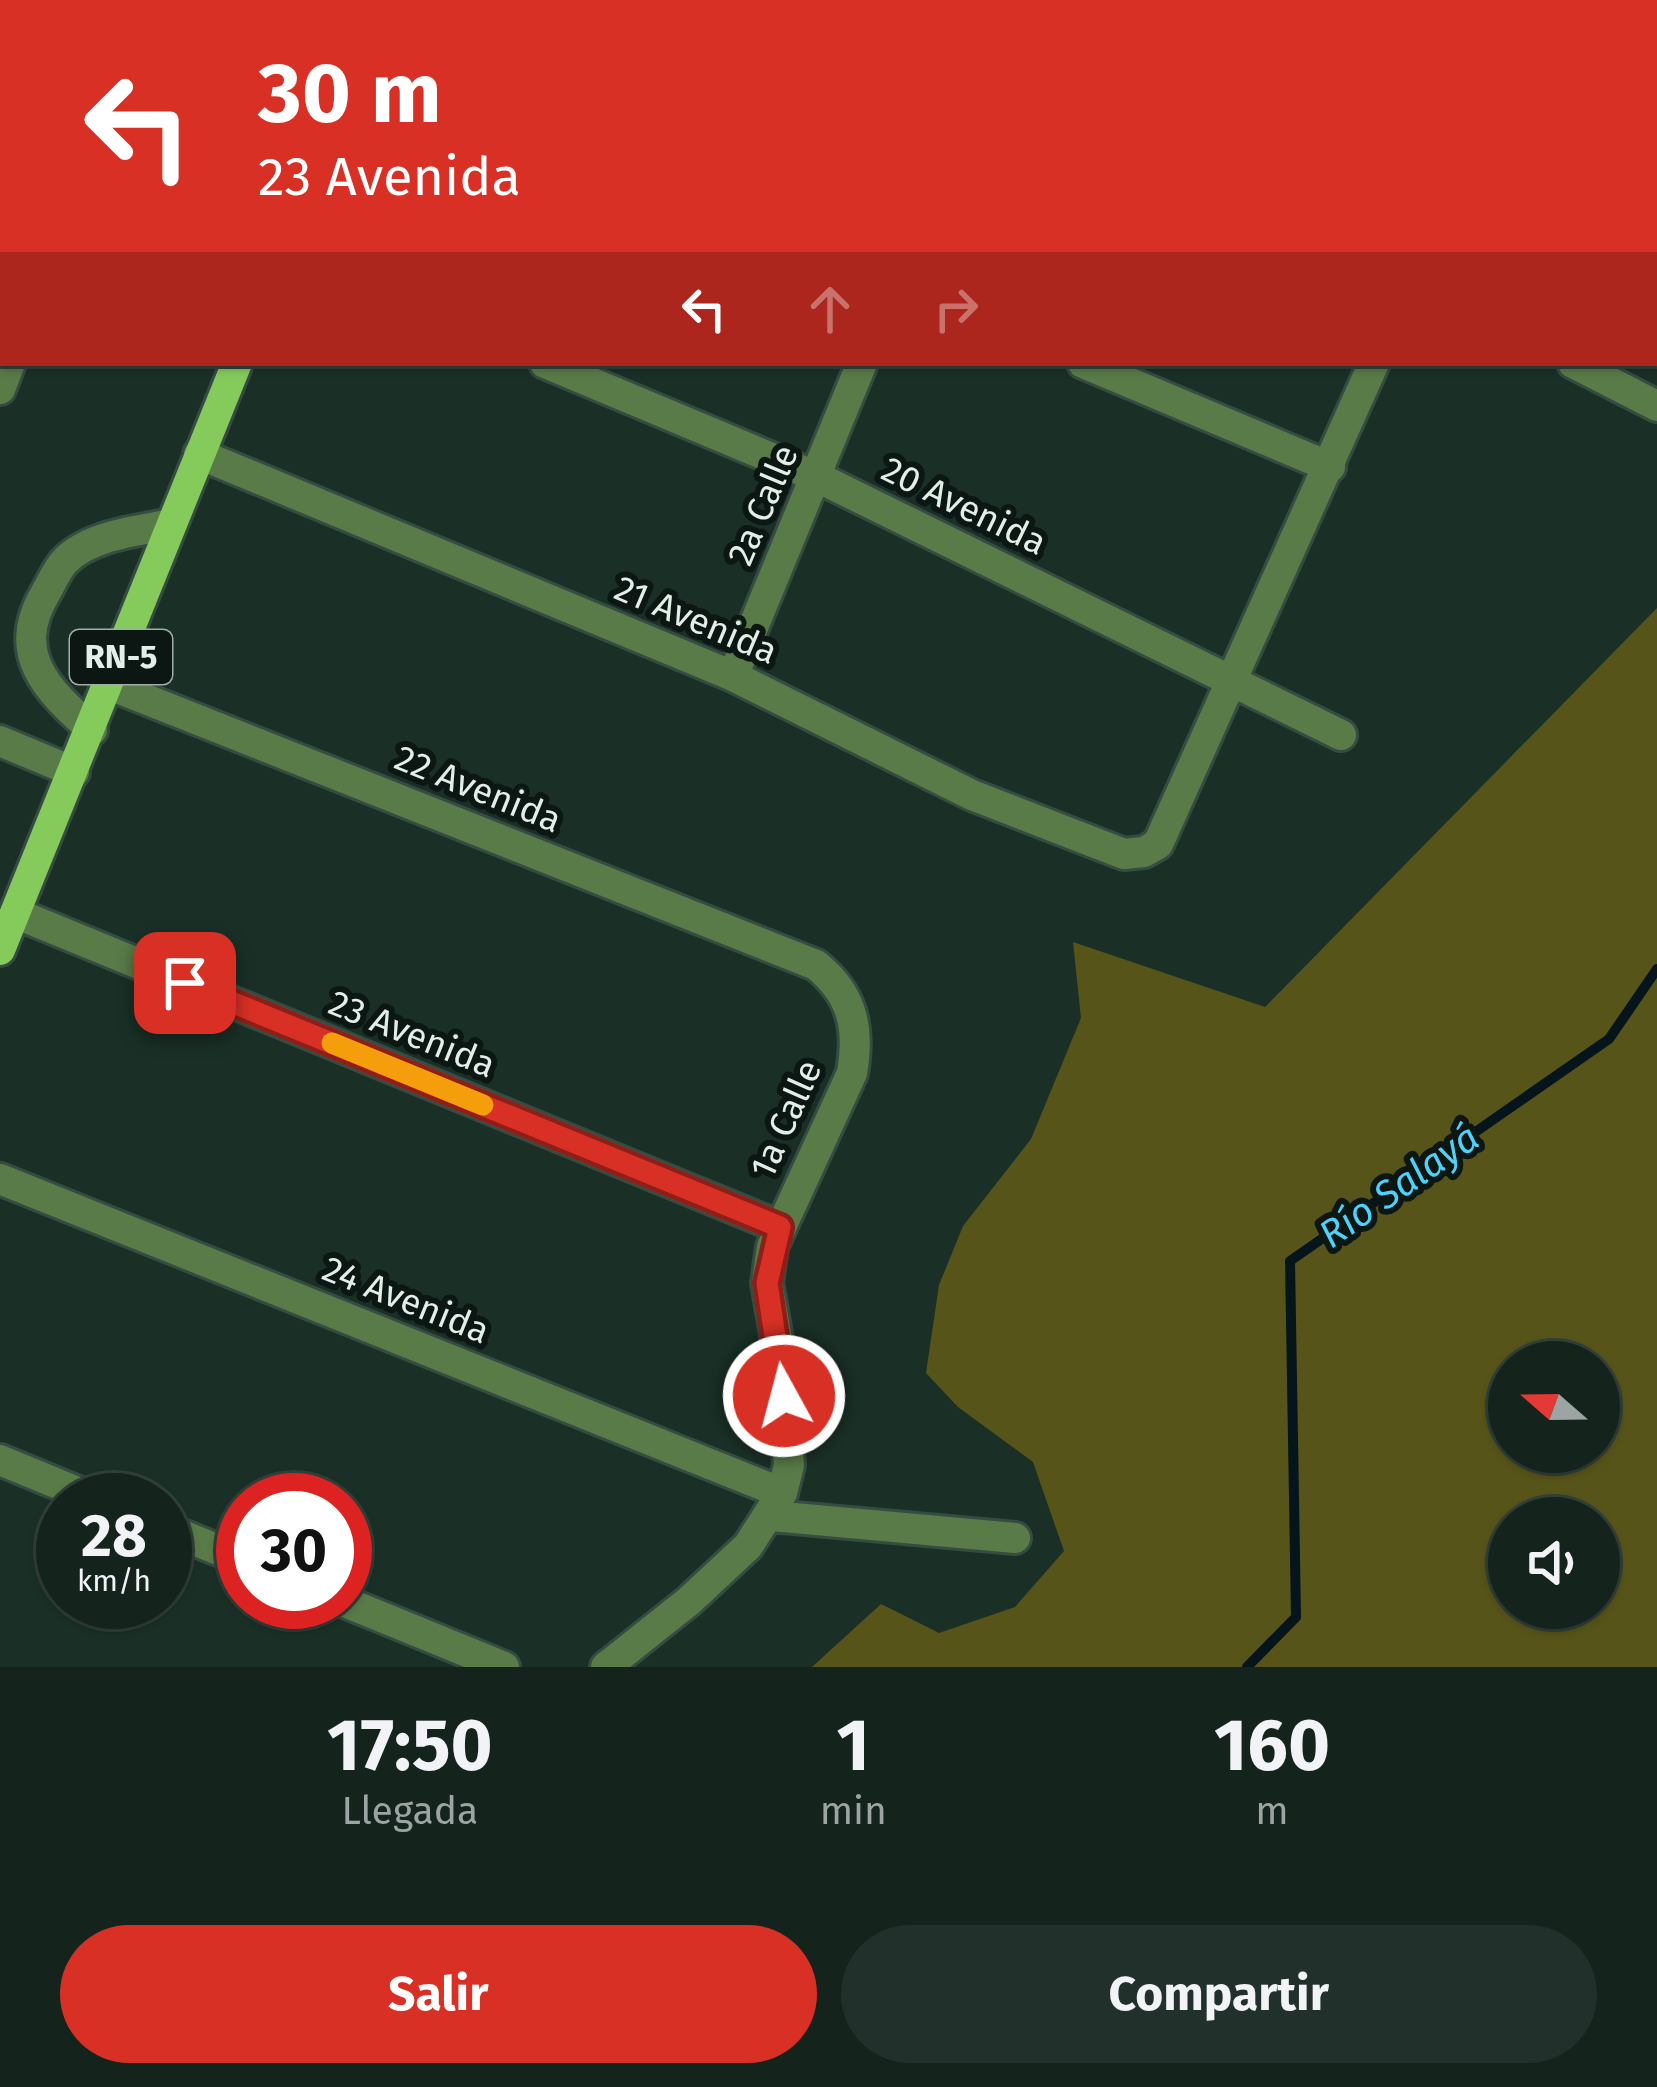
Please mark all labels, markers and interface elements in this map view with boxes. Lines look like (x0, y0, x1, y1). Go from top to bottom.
text: 30 m (258, 43, 442, 144)
icon: left (60, 48, 216, 204)
text: 23 Avenida (258, 145, 521, 209)
icon: left (671, 276, 737, 342)
icon: ahead (797, 276, 863, 342)
icon: right (923, 276, 989, 342)
street label: 2a Calle (718, 438, 808, 572)
street label: 20 Avenida (875, 447, 1053, 565)
street label: 21 Avenida (608, 566, 784, 674)
road number: RN-5 (70, 630, 172, 684)
street label: 22 Avenida (388, 736, 568, 842)
pin (134, 932, 236, 1034)
icon: arrive (152, 950, 218, 1016)
street label: 23 Avenida (322, 981, 502, 1087)
street label: 1a Calle (741, 1053, 831, 1185)
water label: Río Salayá (1310, 1114, 1488, 1258)
street label: 24 Avenida (316, 1247, 496, 1353)
position arrow (721, 1333, 847, 1459)
north arrow (1488, 1341, 1620, 1473)
map controls (1488, 1341, 1620, 1629)
speed limit sign: 30 (216, 1473, 372, 1629)
button: sound (1488, 1497, 1620, 1629)
text: 28 (81, 1500, 147, 1572)
text: km/h (77, 1563, 151, 1599)
text: 17:50 (327, 1703, 493, 1789)
text: 1 (837, 1703, 870, 1789)
text: 160 (1214, 1703, 1330, 1789)
text: Llegada (341, 1788, 478, 1834)
text: min (820, 1788, 887, 1834)
text: m (1255, 1788, 1289, 1834)
button: Salir (60, 1925, 817, 2063)
button: Compartir (841, 1925, 1597, 2063)

